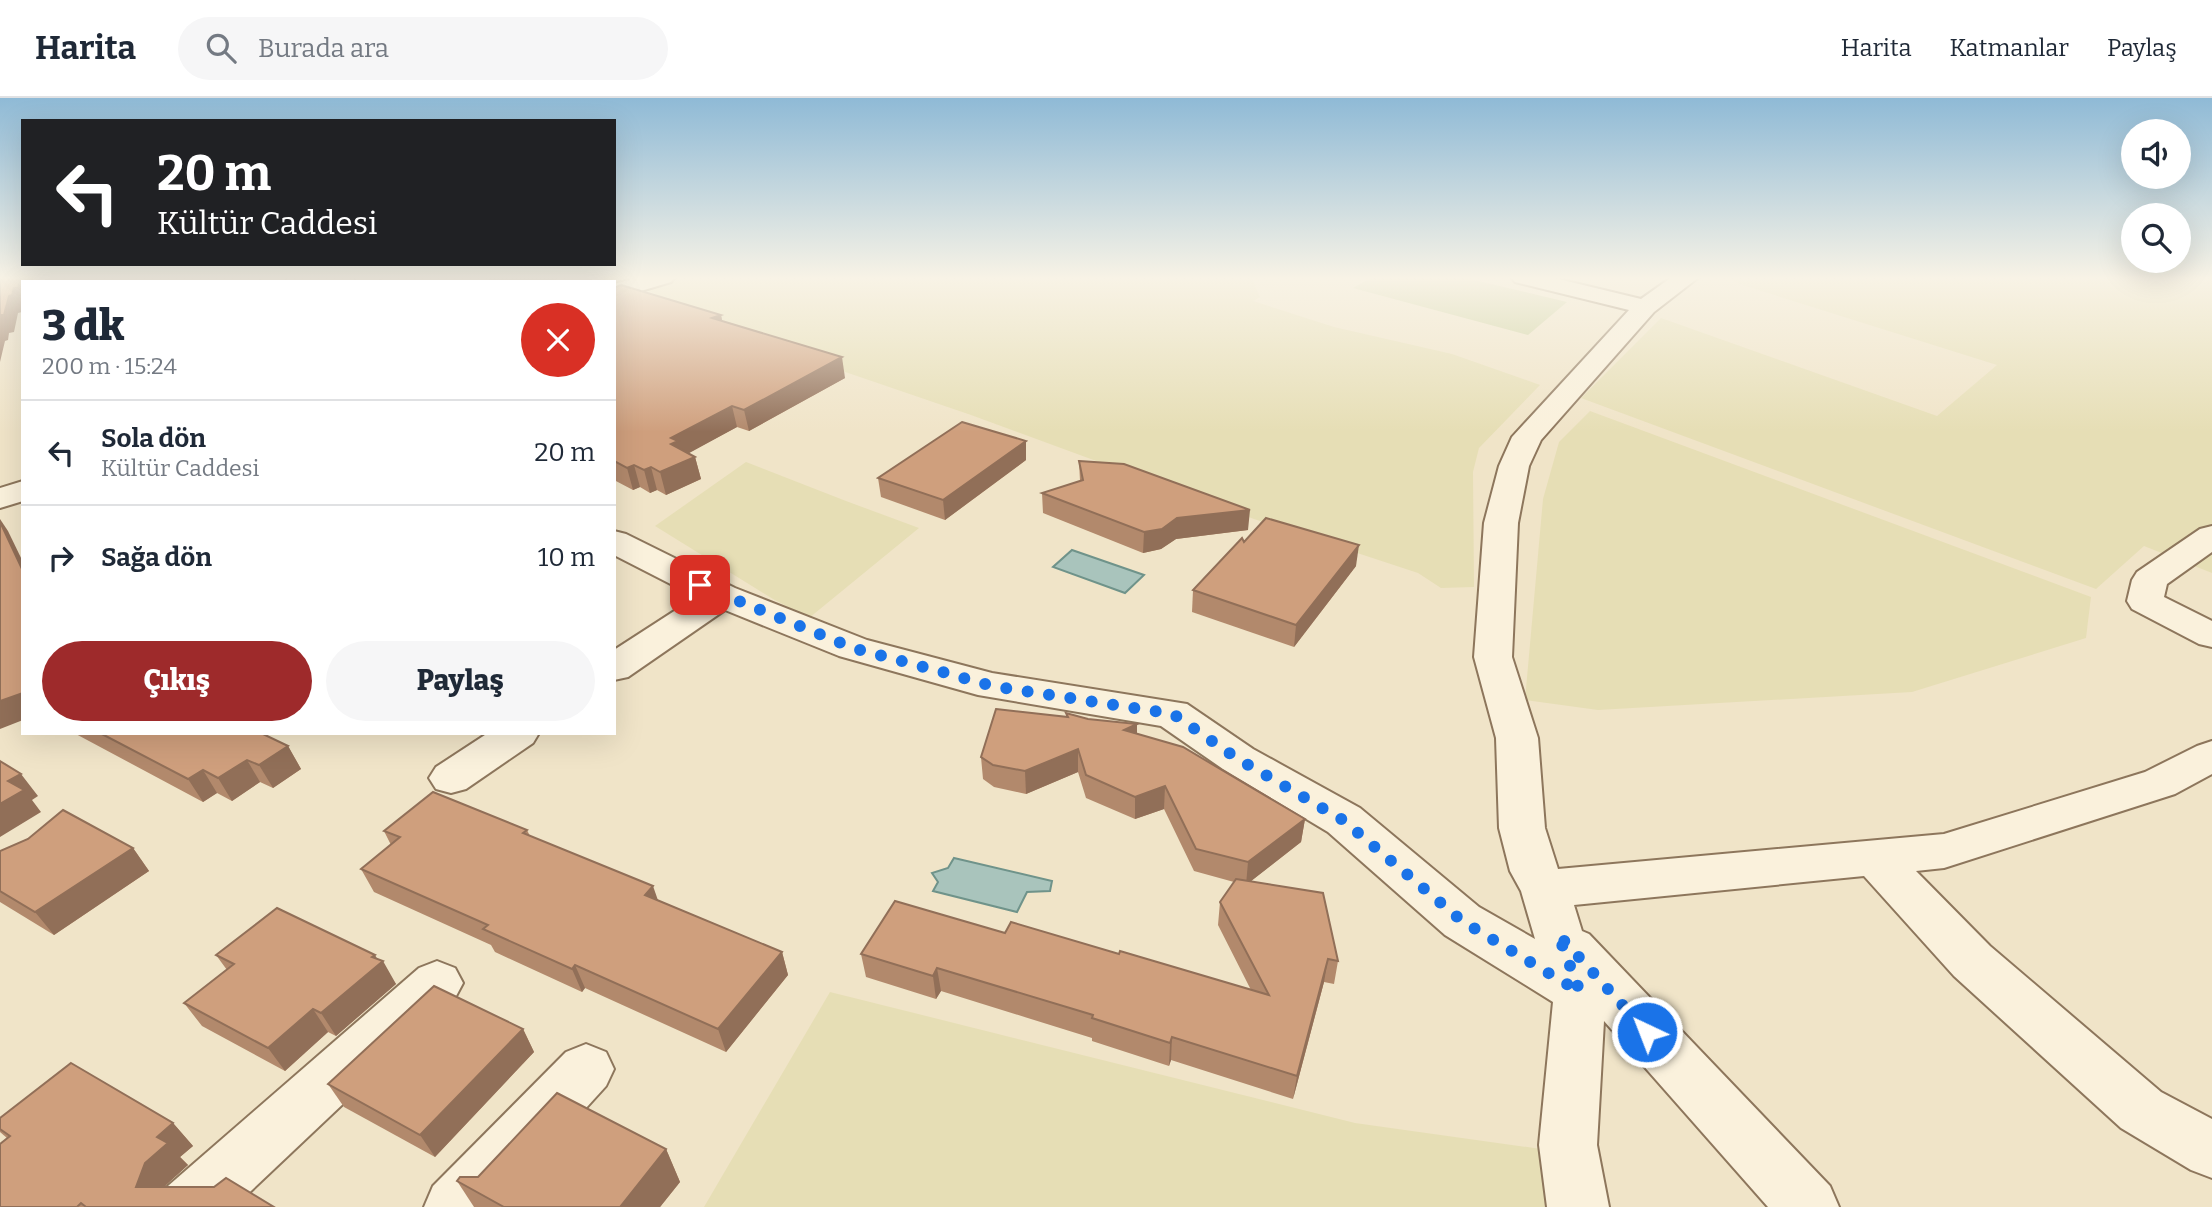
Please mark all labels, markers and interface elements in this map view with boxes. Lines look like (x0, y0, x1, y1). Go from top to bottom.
search box (178, 17, 668, 80)
text: Harita (35, 28, 136, 68)
icon: search (202, 29, 240, 67)
text: Burada ara (258, 33, 389, 64)
text: Harita (1841, 34, 1912, 62)
text: Katmanlar (1950, 34, 2069, 62)
text: Paylaş (2107, 34, 2177, 62)
map controls (2121, 119, 2191, 273)
button: sound (2121, 119, 2191, 189)
text: 20 m (157, 144, 271, 203)
icon: left (42, 147, 133, 238)
button: search (2121, 203, 2191, 273)
text: Kültür Caddesi (157, 204, 377, 242)
text: 3 dk (42, 301, 125, 351)
button: close (521, 303, 595, 377)
text: 200 m · 15:24 (42, 352, 177, 380)
text: Sola dön (101, 423, 206, 454)
icon: left (42, 434, 80, 472)
text: 20 m (534, 437, 595, 468)
text: Kültür Caddesi (101, 454, 259, 482)
icon: right (42, 539, 80, 577)
text: Sağa dön (101, 542, 212, 573)
text: 10 m (538, 542, 595, 573)
pin (670, 555, 730, 615)
icon: arrive (681, 566, 719, 604)
button: Çıkış (42, 641, 312, 721)
button: Paylaş (326, 641, 595, 721)
position arrow (1610, 995, 1684, 1069)

